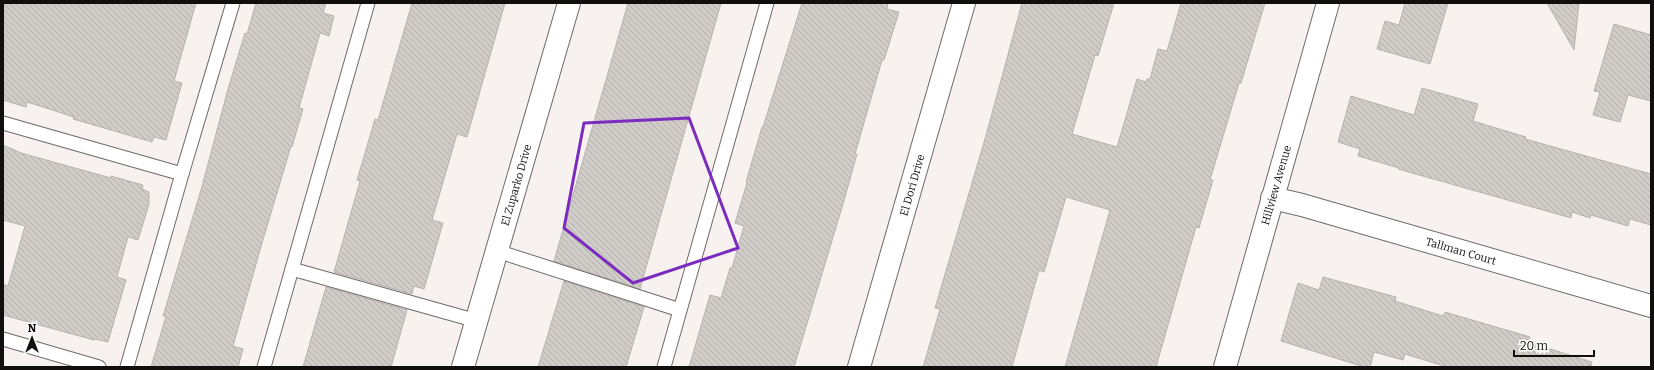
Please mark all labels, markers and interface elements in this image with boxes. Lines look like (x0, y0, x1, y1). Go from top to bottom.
street label: El Zuparko Drive (499, 143, 534, 227)
street label: Hillview Avenue (1259, 144, 1294, 227)
street label: El Dori Drive (897, 153, 928, 218)
street label: Tallman Court (1424, 235, 1498, 268)
north arrow (12, 318, 52, 358)
text: N (28, 322, 37, 335)
scale bar (1514, 332, 1594, 358)
text: 20 m (1520, 339, 1549, 353)

